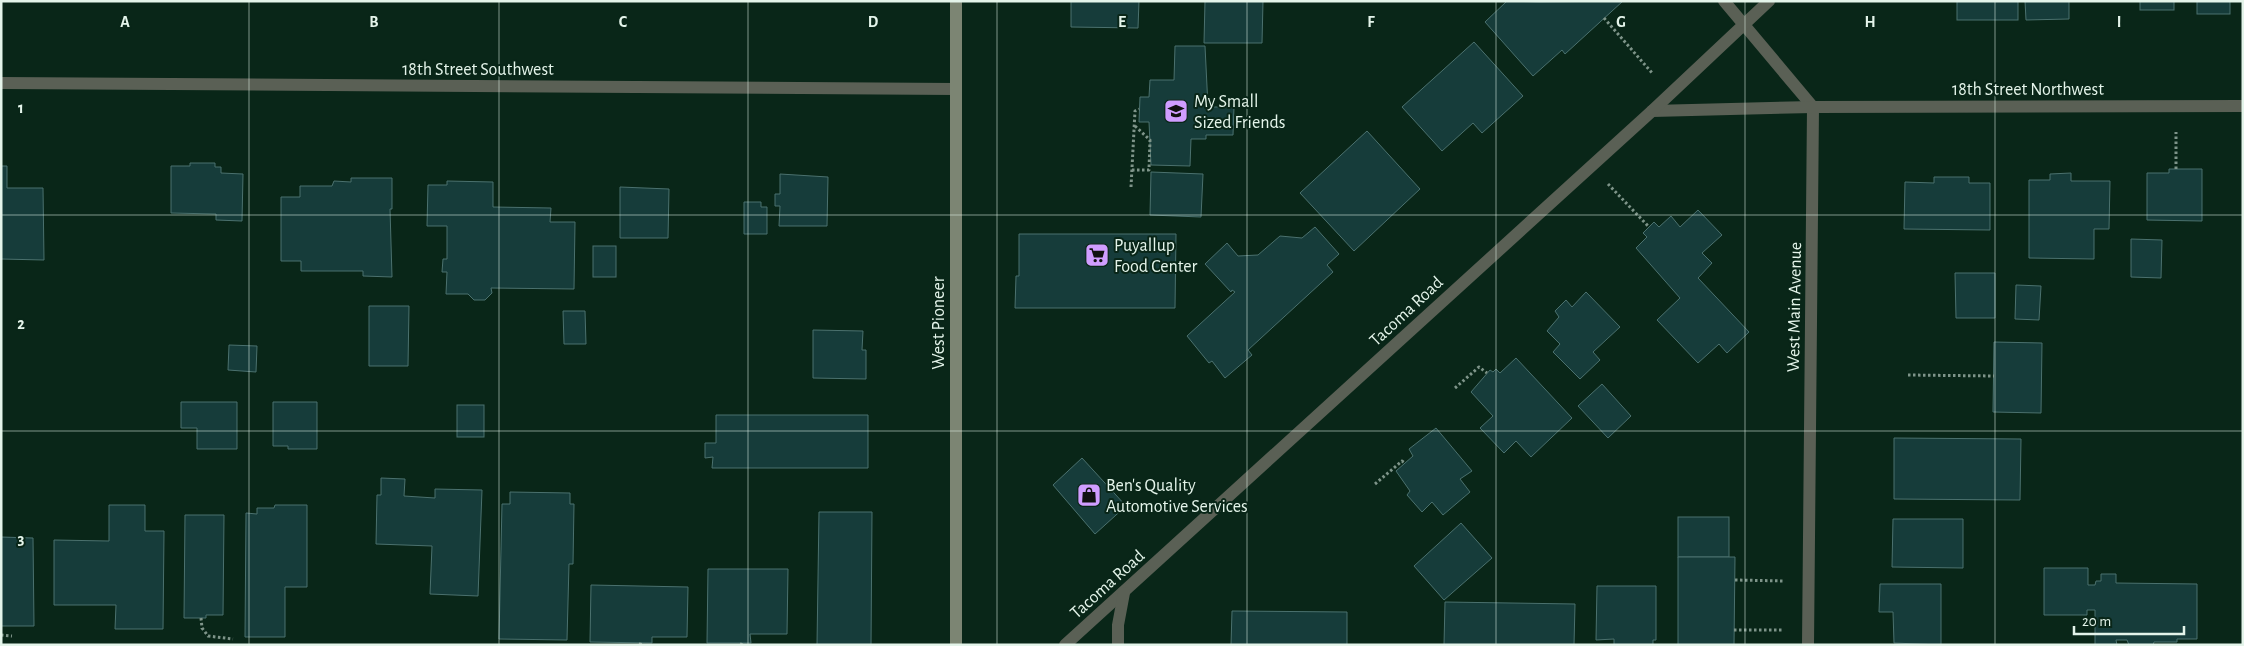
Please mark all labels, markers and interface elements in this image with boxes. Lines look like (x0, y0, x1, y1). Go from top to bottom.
text: A (120, 14, 130, 30)
text: B (369, 14, 379, 30)
text: C (619, 14, 628, 30)
text: D (868, 14, 879, 30)
text: E (1118, 14, 1126, 30)
text: F (1367, 14, 1375, 30)
text: G (1616, 14, 1626, 30)
text: H (1864, 14, 1876, 30)
text: I (2117, 14, 2121, 30)
street label: 18th Street Southwest (402, 61, 554, 79)
street label: 18th Street Northwest (1952, 81, 2104, 99)
place label: My Small Sized Friends (1194, 93, 1286, 132)
school or university icon: My Small Sized Friends (1163, 98, 1189, 124)
text: 1 (18, 100, 24, 116)
place label: Puyallup Food Center (1114, 237, 1198, 276)
supermarket icon: Puyallup Food Center (1084, 242, 1110, 268)
street label: West Main Avenue (1785, 242, 1805, 372)
street label: Tacoma Road (1367, 273, 1447, 350)
street label: West Pioneer (930, 276, 948, 370)
text: 2 (17, 316, 25, 332)
place label: Ben's Quality Automotive Services (1106, 477, 1248, 516)
shop icon: Ben's Quality Automotive Services (1076, 482, 1102, 508)
text: 3 (18, 531, 25, 547)
street label: Tacoma Road (1067, 547, 1148, 623)
scale bar (2074, 604, 2184, 636)
text: 20 m (2082, 614, 2111, 629)

